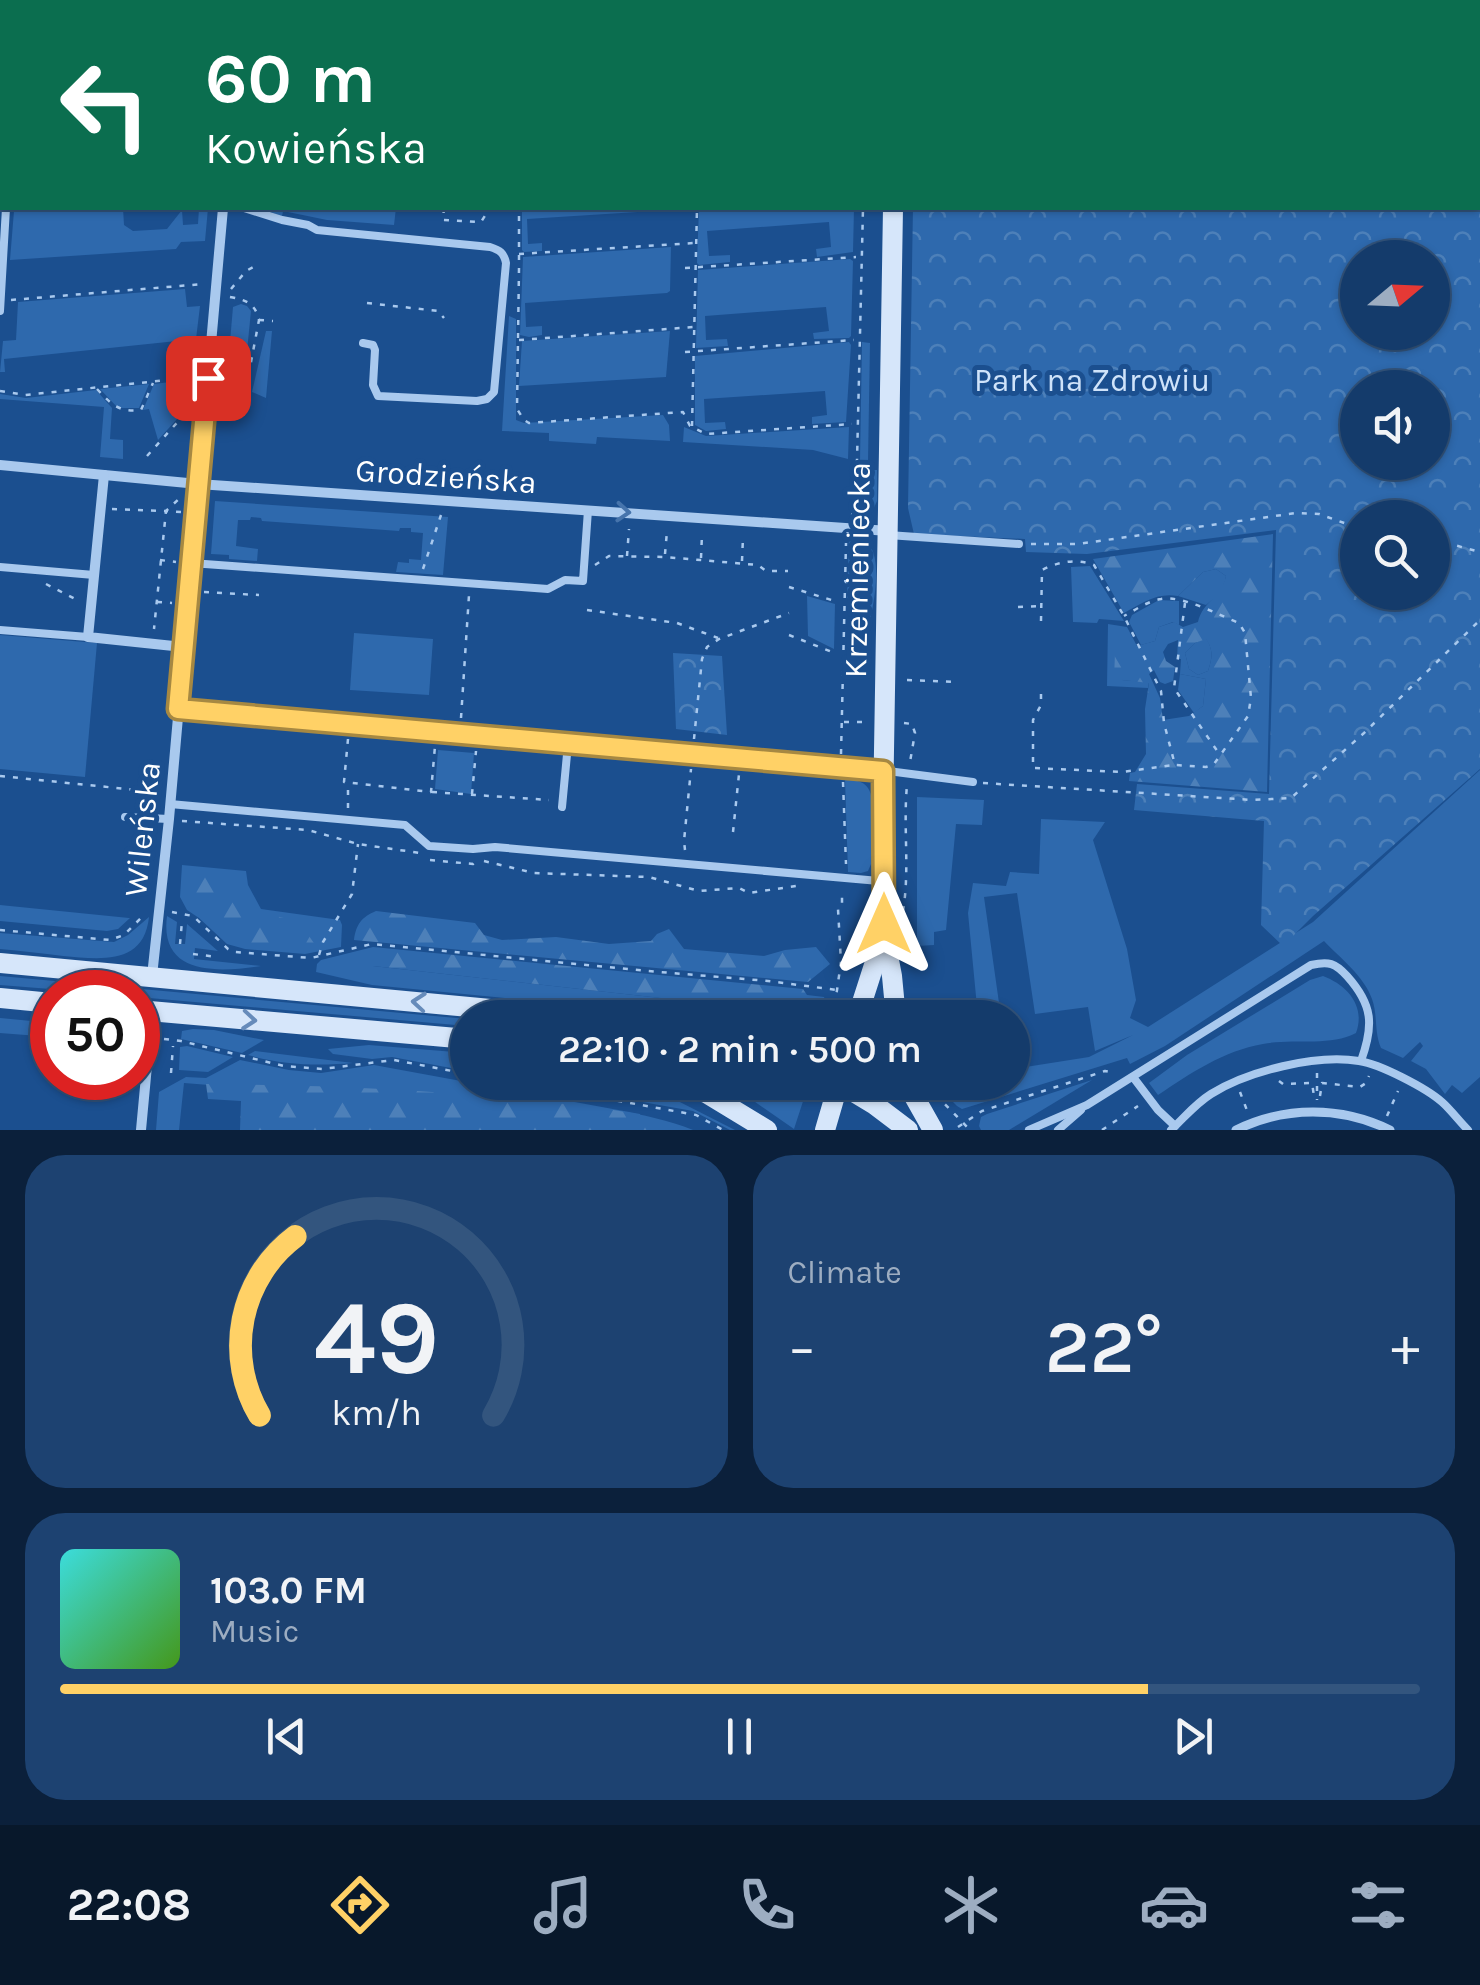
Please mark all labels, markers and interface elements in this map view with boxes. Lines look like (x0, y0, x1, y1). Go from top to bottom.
text: 60 m (205, 38, 376, 120)
icon: left (40, 40, 170, 170)
text: Kowieńska (205, 122, 427, 174)
north arrow (1340, 240, 1450, 350)
map controls (1340, 240, 1450, 610)
pin (166, 336, 251, 421)
icon: arrive (181, 351, 236, 406)
park label: Park na Zdrowiu (974, 362, 1210, 399)
button: sound (1340, 370, 1450, 480)
street label: Grodzieńska (354, 452, 538, 501)
street label: Krzemieniecka (837, 462, 878, 678)
button: search (1340, 500, 1450, 610)
one-way arrow (615, 501, 631, 522)
street label: Wileńska (117, 760, 168, 898)
position arrow (832, 872, 936, 976)
speed limit sign: 50 (30, 970, 160, 1100)
one-way arrow (411, 991, 427, 1013)
one-way arrow (241, 1008, 257, 1030)
text: 22:10 · 2 min · 500 m (558, 1027, 922, 1072)
text: Climate (788, 1254, 902, 1291)
text: 49 (314, 1278, 439, 1399)
text: 22° (1045, 1303, 1163, 1391)
text: − (788, 1315, 816, 1379)
text: + (1391, 1315, 1420, 1379)
text: km/h (331, 1392, 422, 1434)
text: 103.0 FM (210, 1568, 367, 1613)
text: Music (210, 1613, 299, 1650)
icon: previous (259, 1709, 314, 1764)
icon: pause (712, 1709, 767, 1764)
icon: next (1166, 1709, 1221, 1764)
icon: directions (325, 1870, 395, 1940)
icon: music (528, 1870, 598, 1940)
icon: phone (732, 1870, 802, 1940)
icon: climate (936, 1870, 1006, 1940)
icon: car (1139, 1870, 1209, 1940)
icon: filters (1343, 1870, 1413, 1940)
text: 22:08 (67, 1879, 191, 1931)

